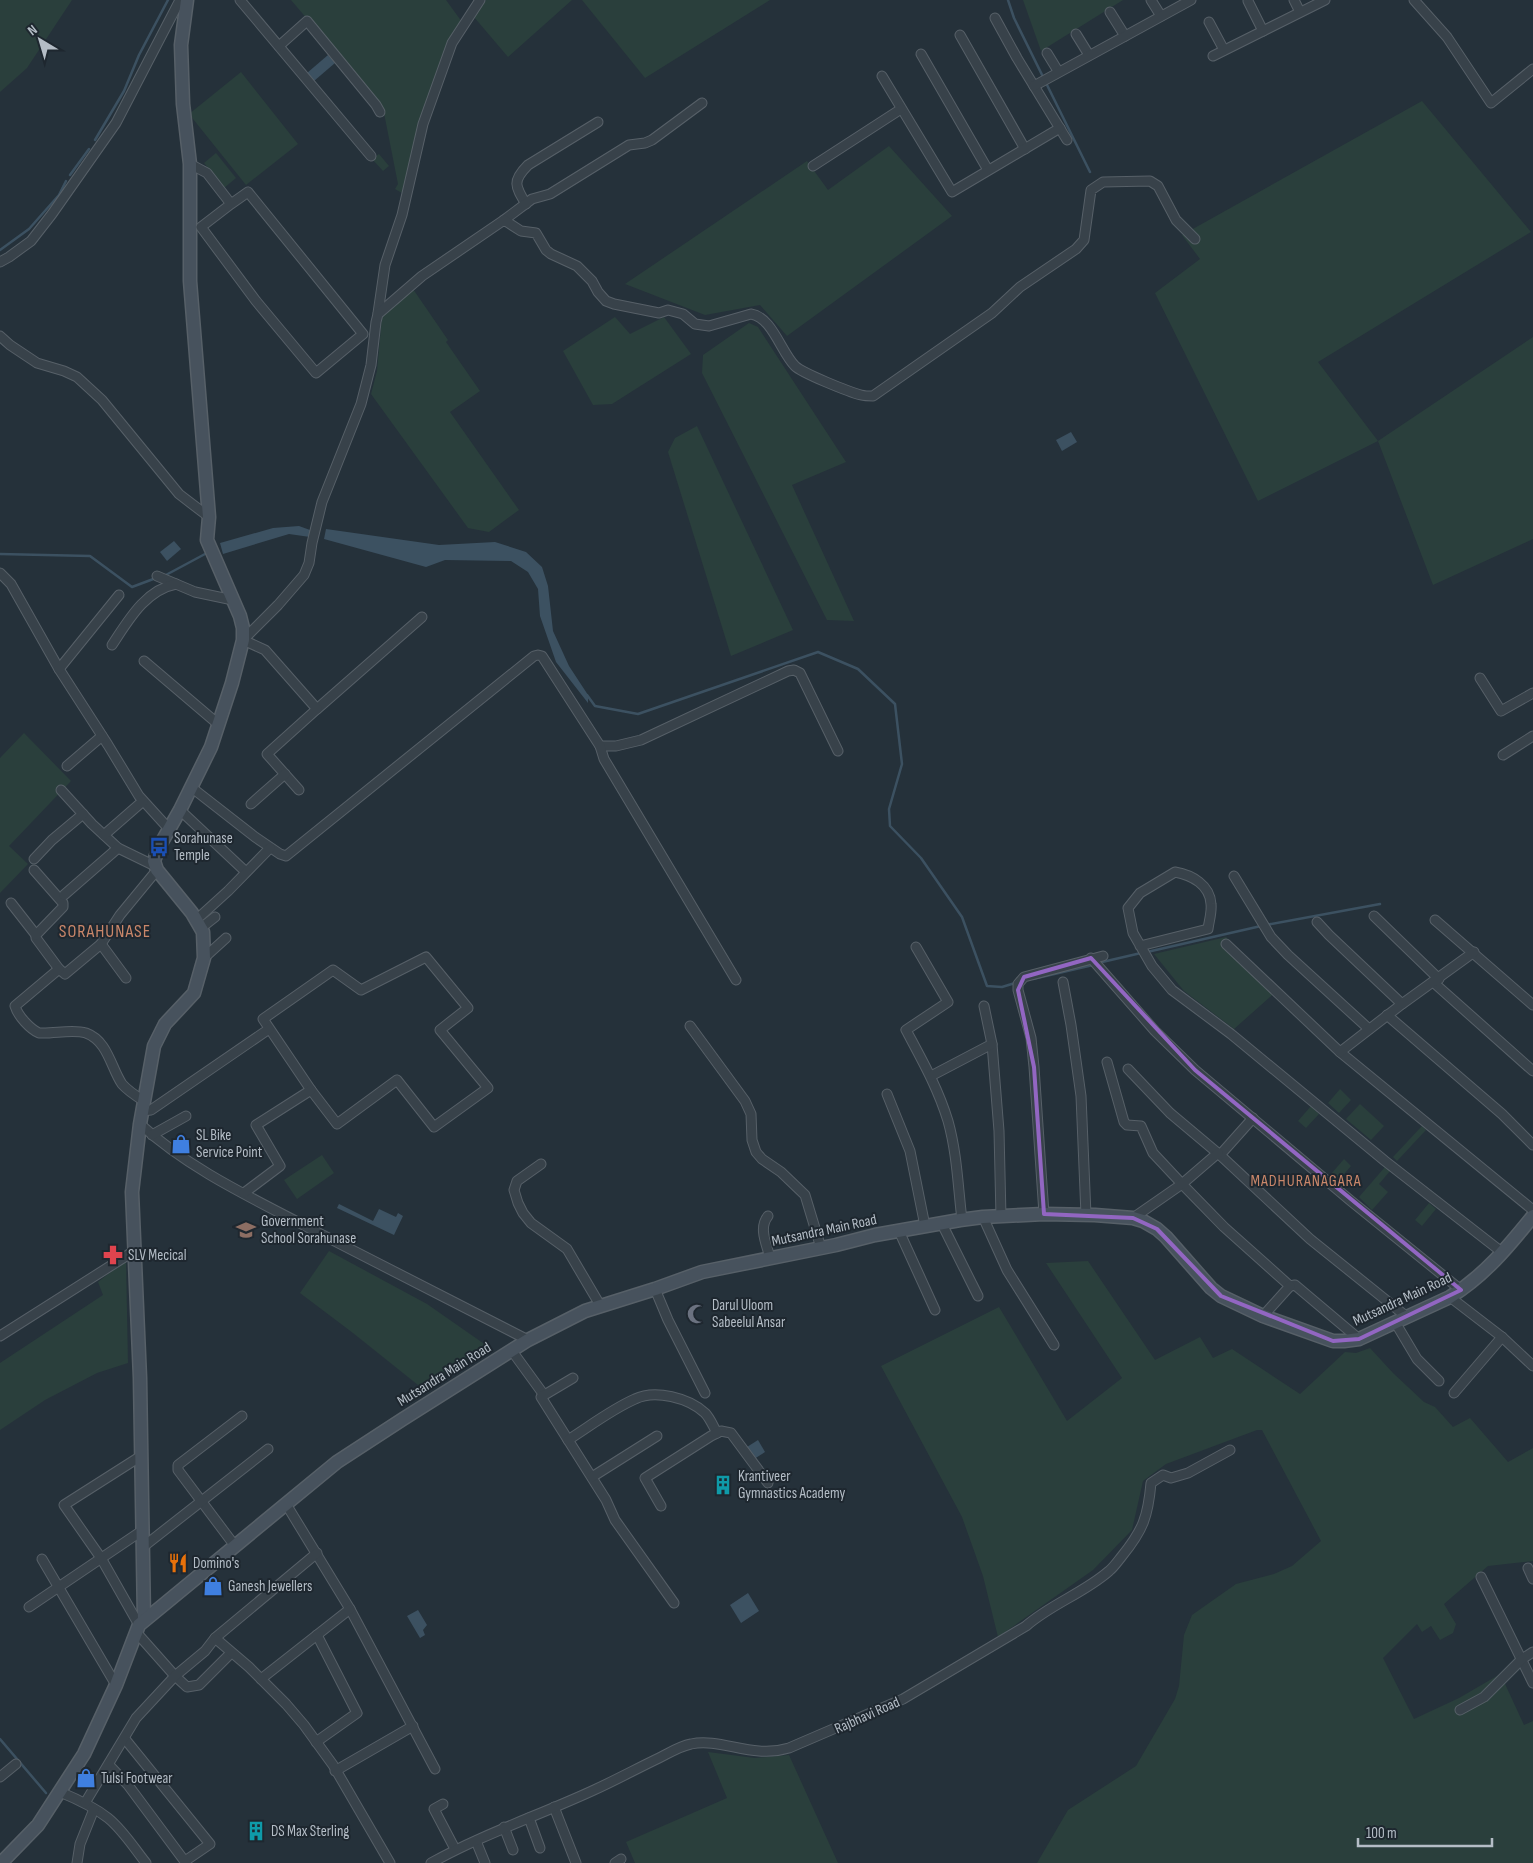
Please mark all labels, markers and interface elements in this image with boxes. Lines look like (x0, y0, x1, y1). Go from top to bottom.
north arrow (15, 15, 65, 65)
text: N (24, 21, 40, 39)
place label: Sorahunase Temple (174, 829, 233, 865)
bus stop icon: Sorahunase Temple (148, 836, 170, 858)
district label: SORAHUNASE (59, 921, 151, 942)
place label: SL Bike Service Point (196, 1126, 263, 1162)
shop icon: SL Bike Service Point (170, 1133, 192, 1155)
district label: MADHURANAGARA (1250, 1172, 1362, 1191)
street label: Mutsandra Main Road (770, 1210, 878, 1251)
place label: Government School Sorahunase (261, 1212, 356, 1248)
school or university icon: Government School Sorahunase (235, 1219, 257, 1241)
pharmacy icon: SLV Mecical (102, 1244, 124, 1266)
place label: SLV Mecical (128, 1246, 186, 1265)
street label: Mutsandra Main Road (1350, 1268, 1455, 1331)
place label: Darul Uloom Sabeelul Ansar (712, 1296, 786, 1332)
mosque icon: Darul Uloom Sabeelul Ansar (686, 1303, 708, 1325)
street label: Mutsandra Main Road (394, 1338, 495, 1411)
place label: Krantiveer Gymnastics Academy (738, 1467, 845, 1503)
building icon: Krantiveer Gymnastics Academy (712, 1474, 734, 1496)
restaurant icon: Domino's (167, 1552, 189, 1574)
place label: Domino's (193, 1554, 239, 1573)
shop icon: Ganesh Jewellers (202, 1575, 224, 1597)
place label: Ganesh Jewellers (228, 1577, 312, 1596)
street label: Rajbhavi Road (832, 1693, 903, 1738)
shop icon: Tulsi Footwear (75, 1767, 97, 1789)
place label: Tulsi Footwear (101, 1769, 173, 1788)
scale bar (1358, 1816, 1492, 1848)
building icon: DS Max Sterling (245, 1820, 267, 1842)
place label: DS Max Sterling (271, 1822, 349, 1841)
text: 100 m (1366, 1824, 1397, 1843)

